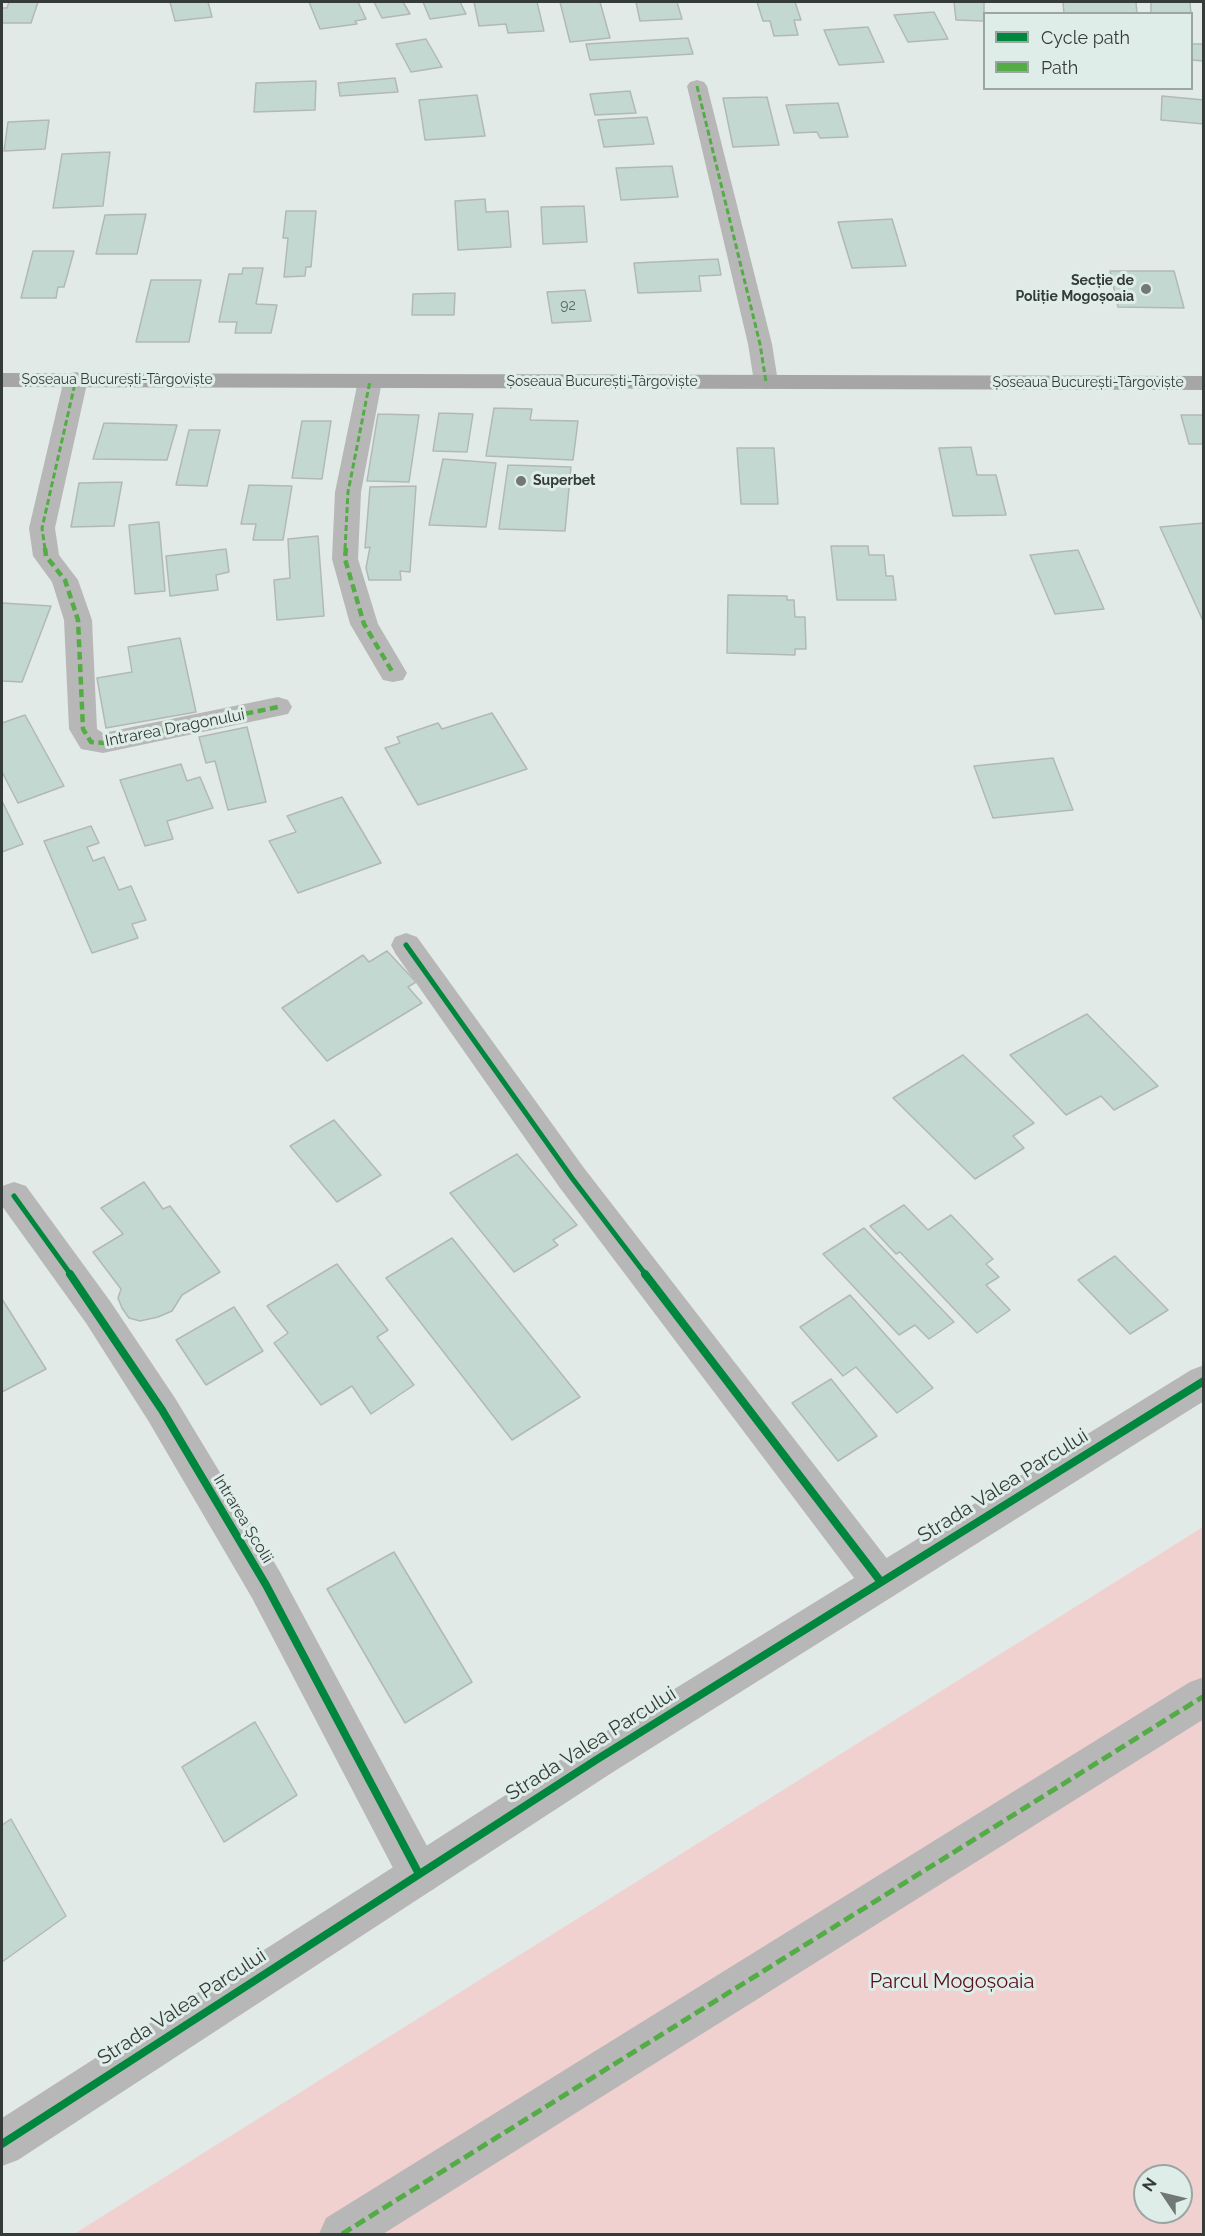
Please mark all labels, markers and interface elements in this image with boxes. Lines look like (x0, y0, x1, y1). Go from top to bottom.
legend (983, 12, 1193, 90)
text: Cycle path (1041, 27, 1130, 48)
text: Path (1041, 57, 1078, 78)
place label: Secție de Poliție Mogoșoaia (1015, 273, 1134, 306)
marker: Secție de Poliție Mogoșoaia (1139, 282, 1153, 296)
house number: 92 (560, 298, 576, 314)
street label: Șoseaua București-Târgoviște (21, 372, 213, 388)
street label: Șoseaua București-Târgoviște (506, 374, 698, 390)
street label: Șoseaua București-Târgoviște (992, 375, 1184, 391)
place label: Superbet (533, 473, 595, 489)
marker: Superbet (514, 474, 528, 488)
street label: Intrarea Dragonului (104, 705, 246, 751)
street label: Strada Valea Parcului (914, 1424, 1092, 1548)
street label: Intrarea Școlii (209, 1471, 277, 1567)
street label: Strada Valea Parcului (502, 1682, 680, 1806)
street label: Strada Valea Parcului (93, 1944, 271, 2070)
park label: Parcul Mogoșoaia (870, 1970, 1034, 1994)
north arrow (1133, 2164, 1193, 2224)
text: N (1138, 2174, 1161, 2195)

